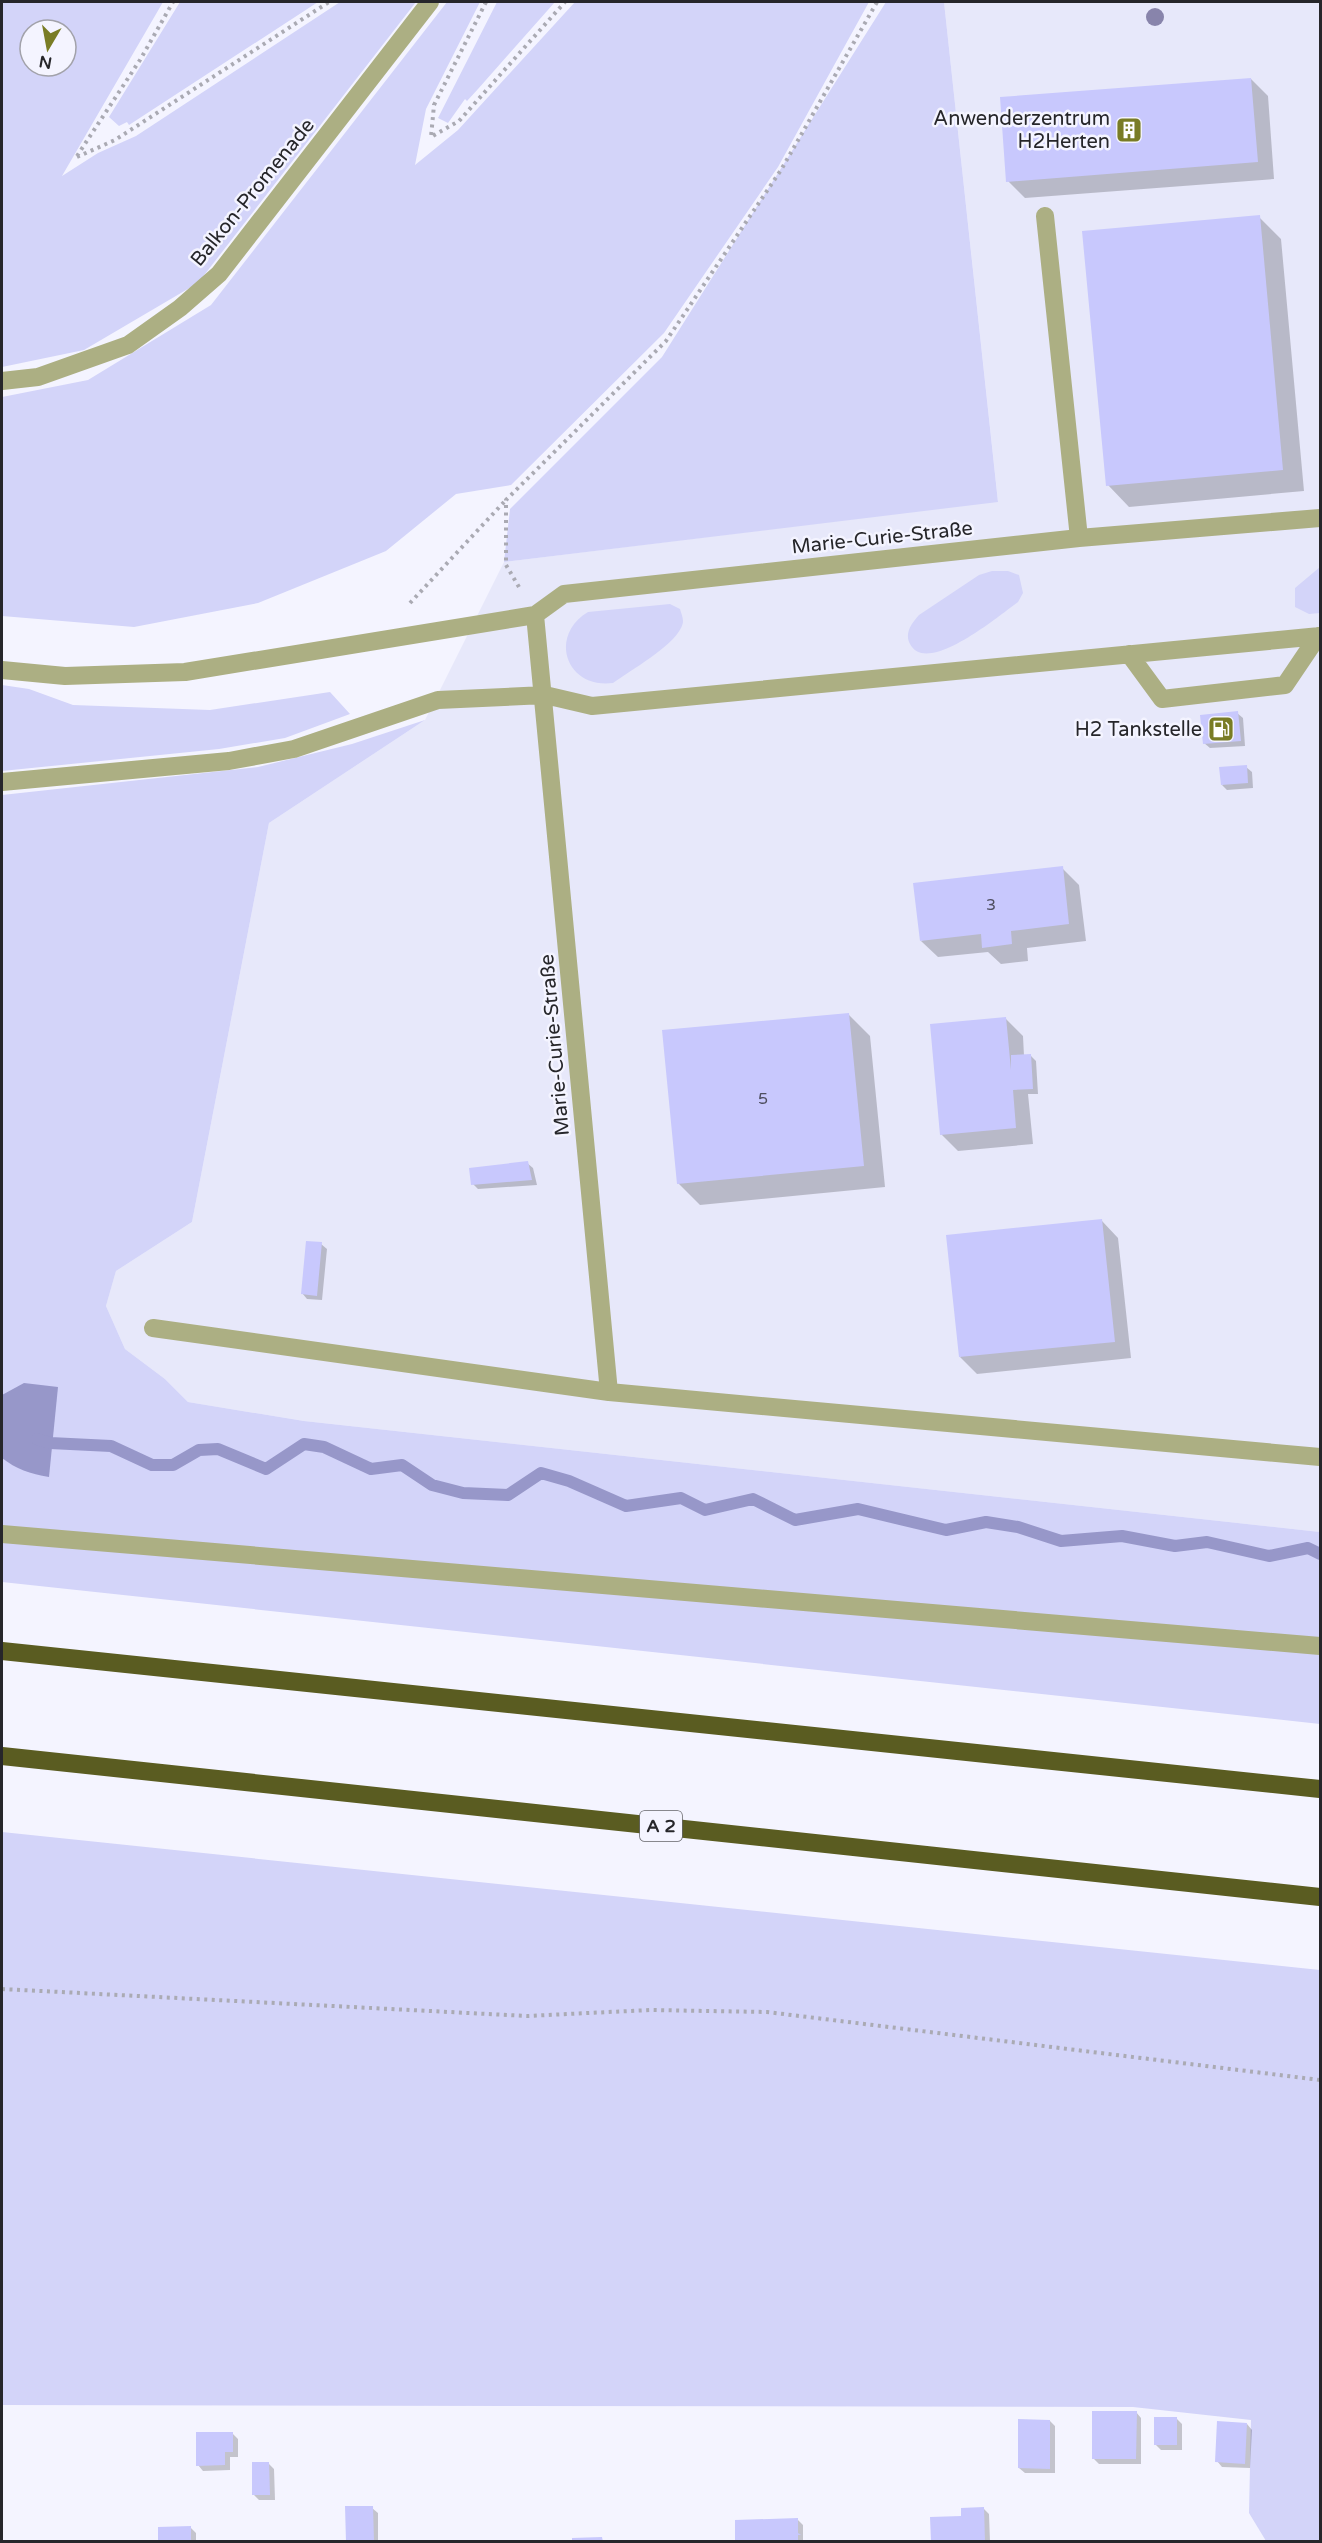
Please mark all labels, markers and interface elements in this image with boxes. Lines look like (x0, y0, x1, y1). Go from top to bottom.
north arrow (18, 18, 78, 78)
text: N (38, 51, 54, 73)
place label: Anwenderzentrum H2Herten (933, 107, 1110, 154)
street label: Balkon-Promenade (186, 114, 320, 271)
building icon: Anwenderzentrum H2Herten (1114, 115, 1144, 145)
street label: Marie-Curie-Straße (790, 517, 974, 559)
fuel station icon: H2 Tankstelle (1206, 714, 1236, 744)
place label: H2 Tankstelle (1075, 718, 1202, 742)
house number: 3 (986, 895, 996, 915)
street label: Marie-Curie-Straße (535, 953, 575, 1137)
house number: 5 (758, 1089, 768, 1109)
road number: A 2 (640, 1811, 682, 1841)

